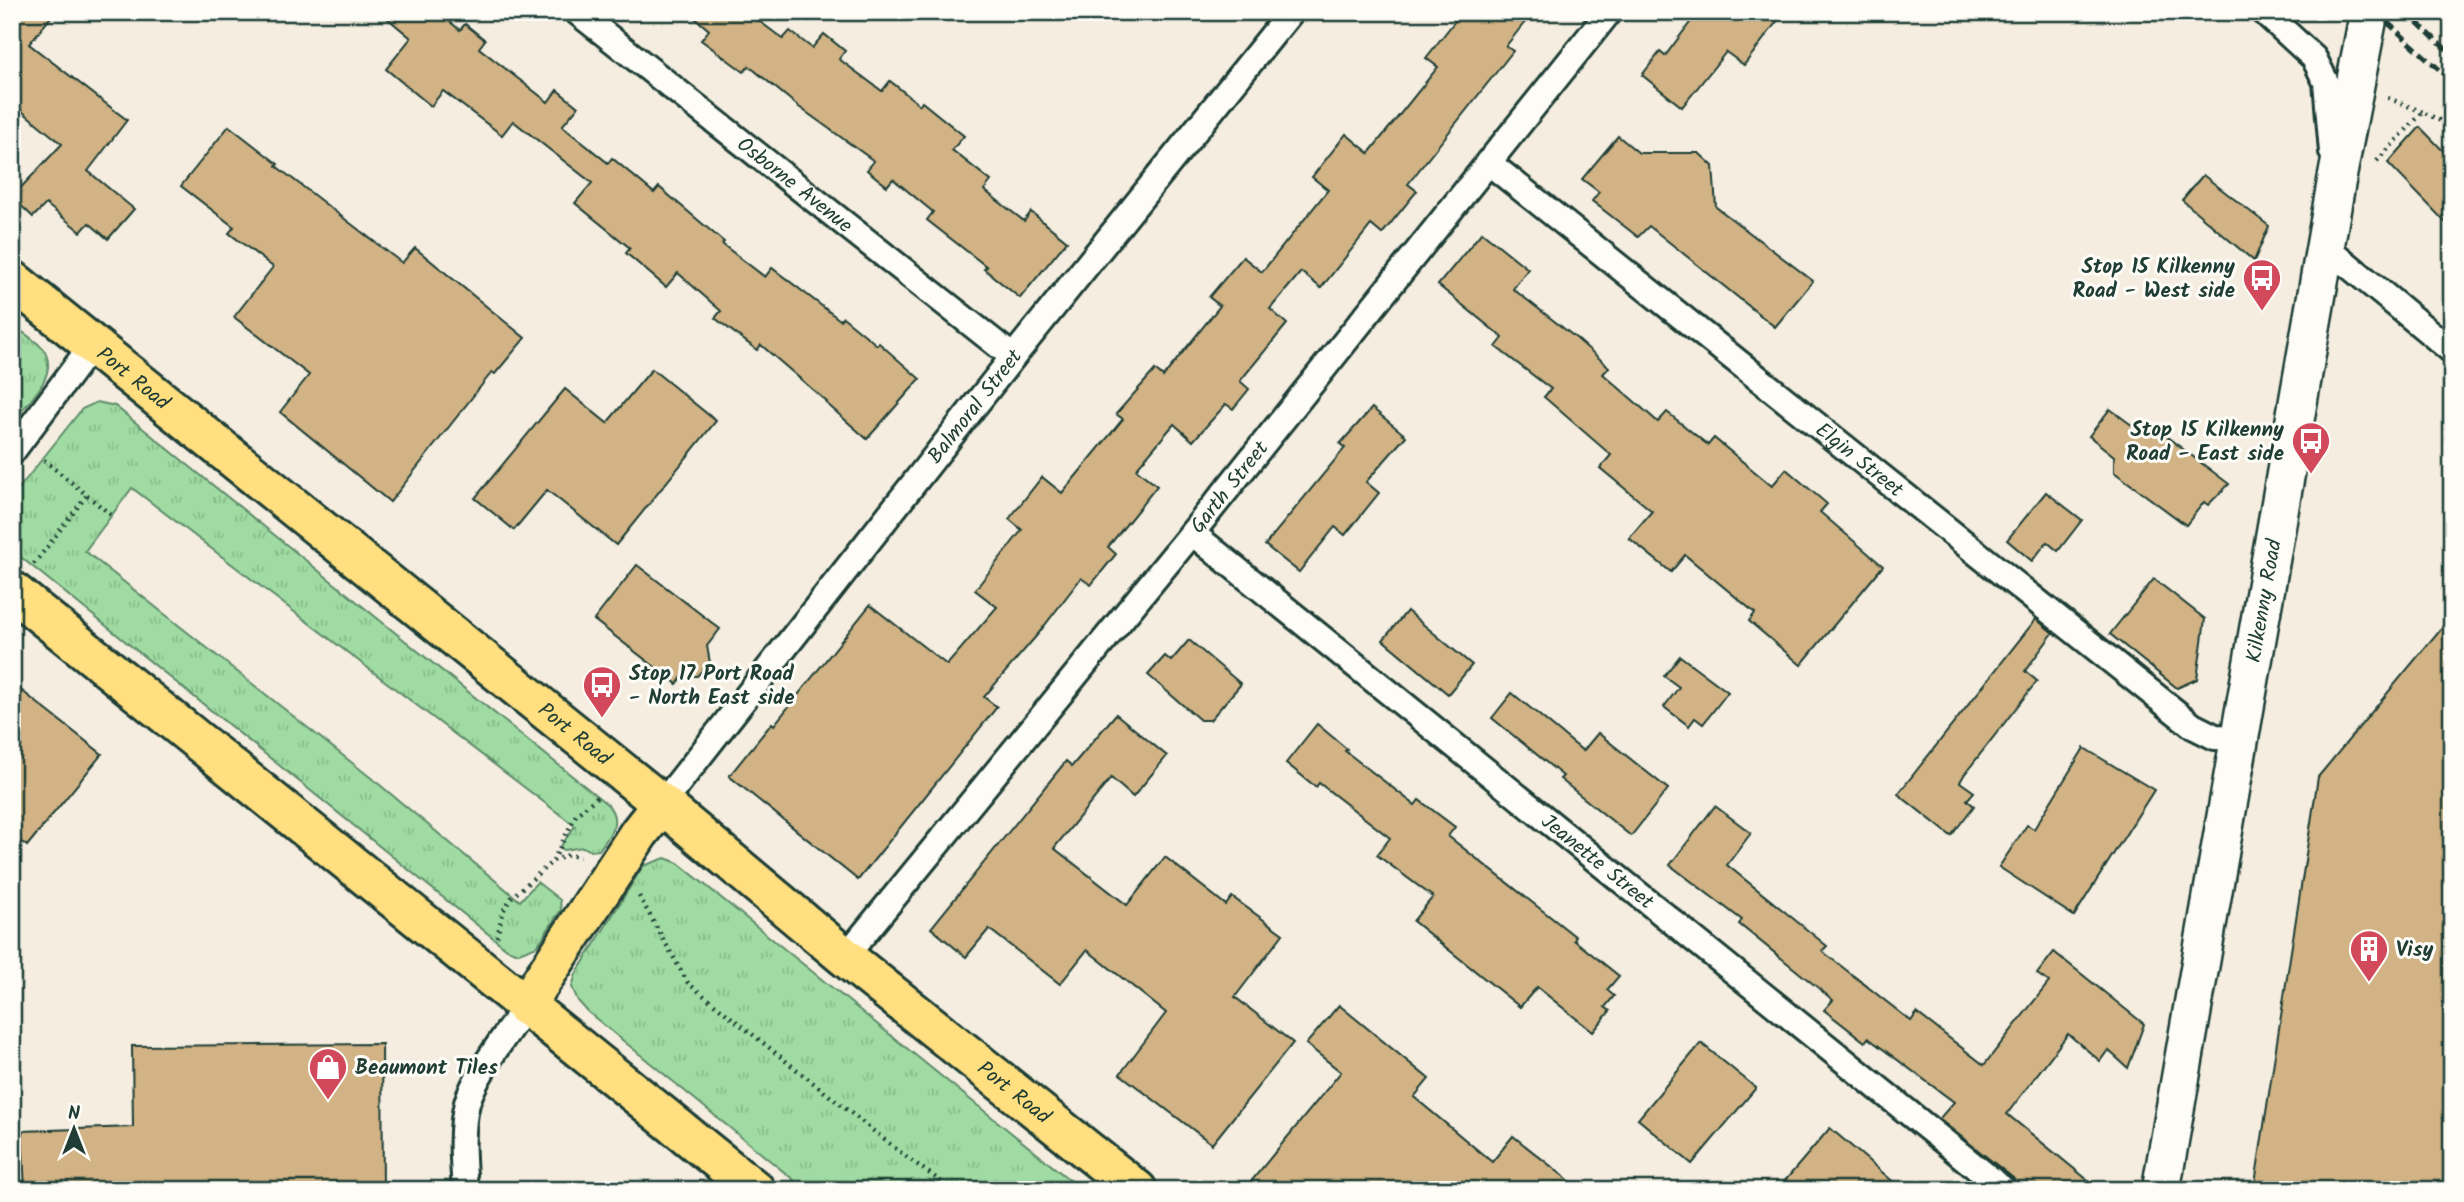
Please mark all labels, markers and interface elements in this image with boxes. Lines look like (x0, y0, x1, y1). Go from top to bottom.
street label: Osborne Avenue (729, 129, 860, 242)
place label: Stop 15 Kilkenny Road - West side (2073, 251, 2235, 308)
bus stop icon: Stop 15 Kilkenny Road - West side (2241, 257, 2283, 312)
street label: Port Road (88, 339, 177, 419)
street label: Balmoral Street (920, 342, 1032, 472)
place label: Stop 15 Kilkenny Road - East side (2126, 414, 2284, 471)
street label: Elgin Street (1807, 415, 1911, 507)
bus stop icon: Stop 15 Kilkenny Road - East side (2290, 420, 2332, 475)
street label: Garth Street (1183, 434, 1278, 541)
street label: Kilkenny Road (2238, 536, 2292, 665)
place label: Stop 17 Port Road - North East side (629, 658, 795, 715)
bus stop icon: Stop 17 Port Road - North East side (581, 664, 623, 719)
street label: Port Road (530, 695, 618, 775)
street label: Jeanette Street (1533, 807, 1661, 919)
building icon: Visy (2348, 928, 2390, 983)
place label: Visy (2396, 934, 2433, 967)
shop icon: Beaumont Tiles (307, 1046, 349, 1101)
place label: Beaumont Tiles (355, 1052, 498, 1085)
street label: Port Road (969, 1053, 1058, 1133)
north arrow (38, 1094, 108, 1164)
text: N (68, 1099, 80, 1129)

